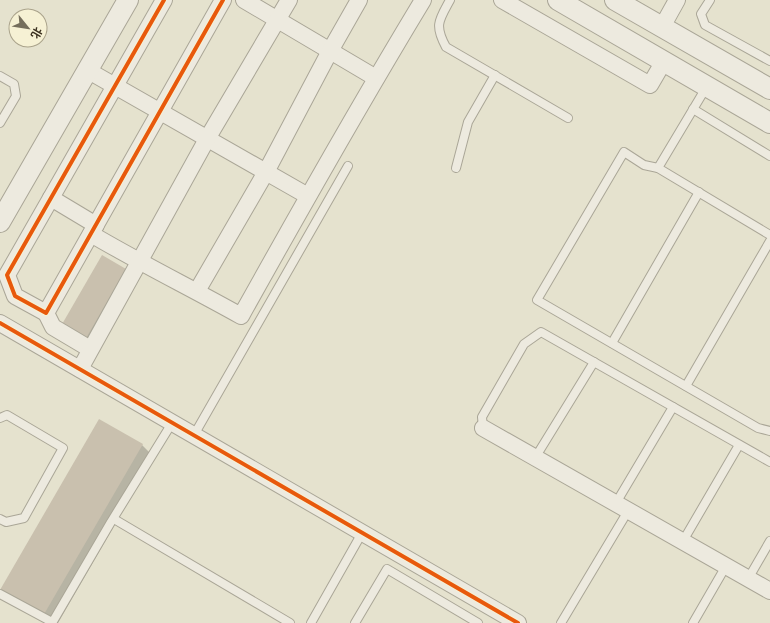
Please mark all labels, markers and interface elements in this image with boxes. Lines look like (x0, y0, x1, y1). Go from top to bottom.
north arrow (8, 8, 48, 48)
text: 北 (29, 25, 45, 41)

